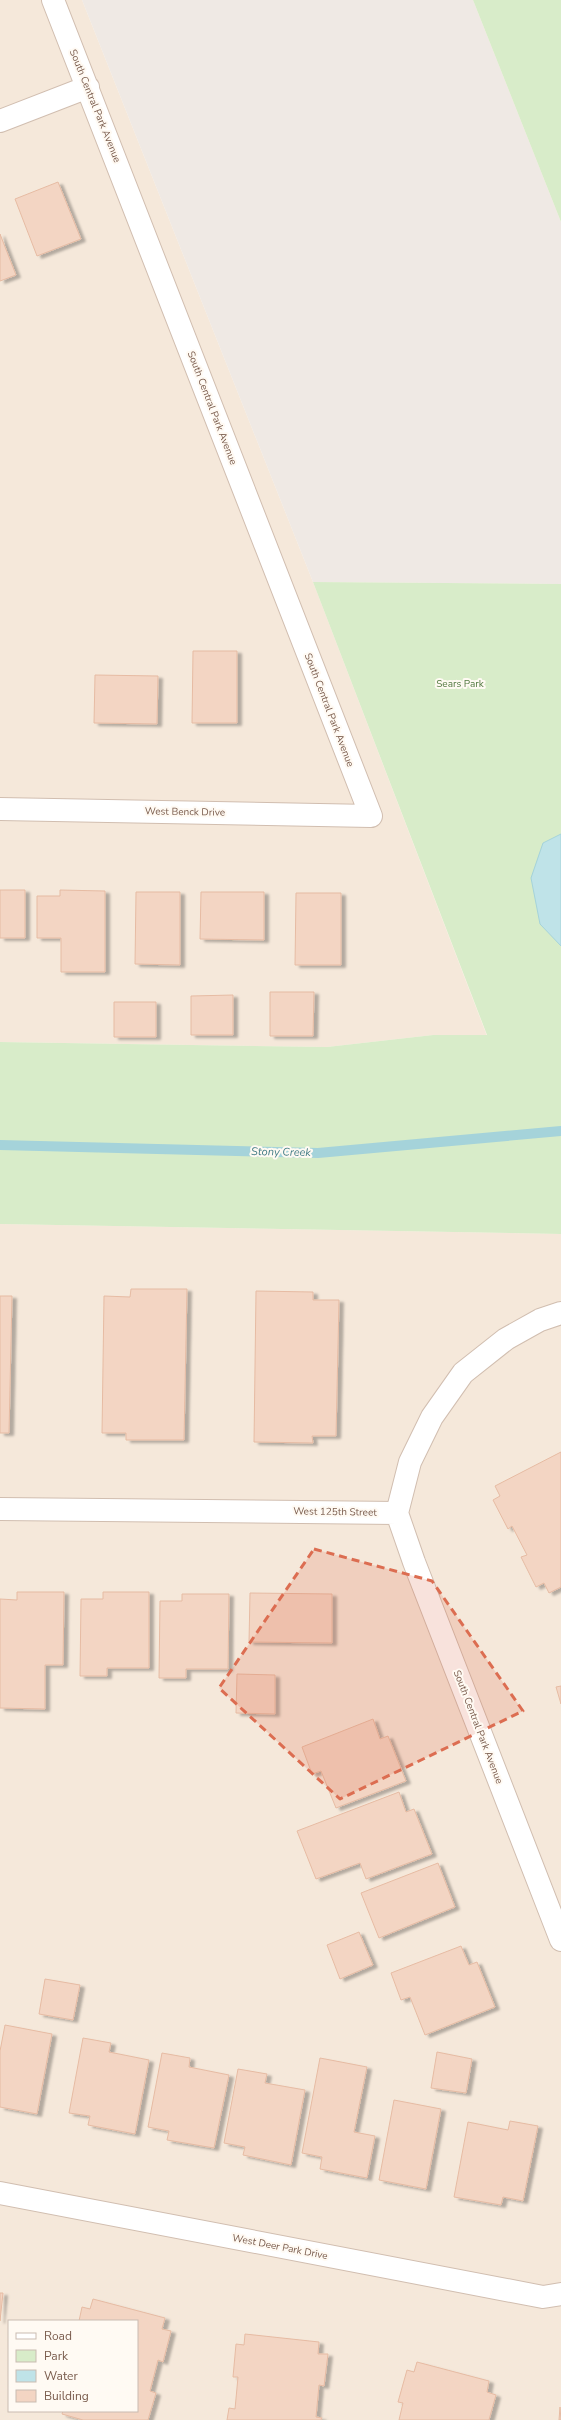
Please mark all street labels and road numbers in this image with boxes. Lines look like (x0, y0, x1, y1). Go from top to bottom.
street label: South Central Park Avenue (66, 47, 124, 165)
street label: South Central Park Avenue (184, 349, 240, 467)
street label: South Central Park Avenue (301, 651, 357, 769)
street label: West Benck Drive (145, 804, 225, 820)
street label: West 125th Street (293, 1504, 377, 1520)
street label: South Central Park Avenue (450, 1668, 506, 1786)
street label: West Deer Park Drive (231, 2231, 329, 2263)

